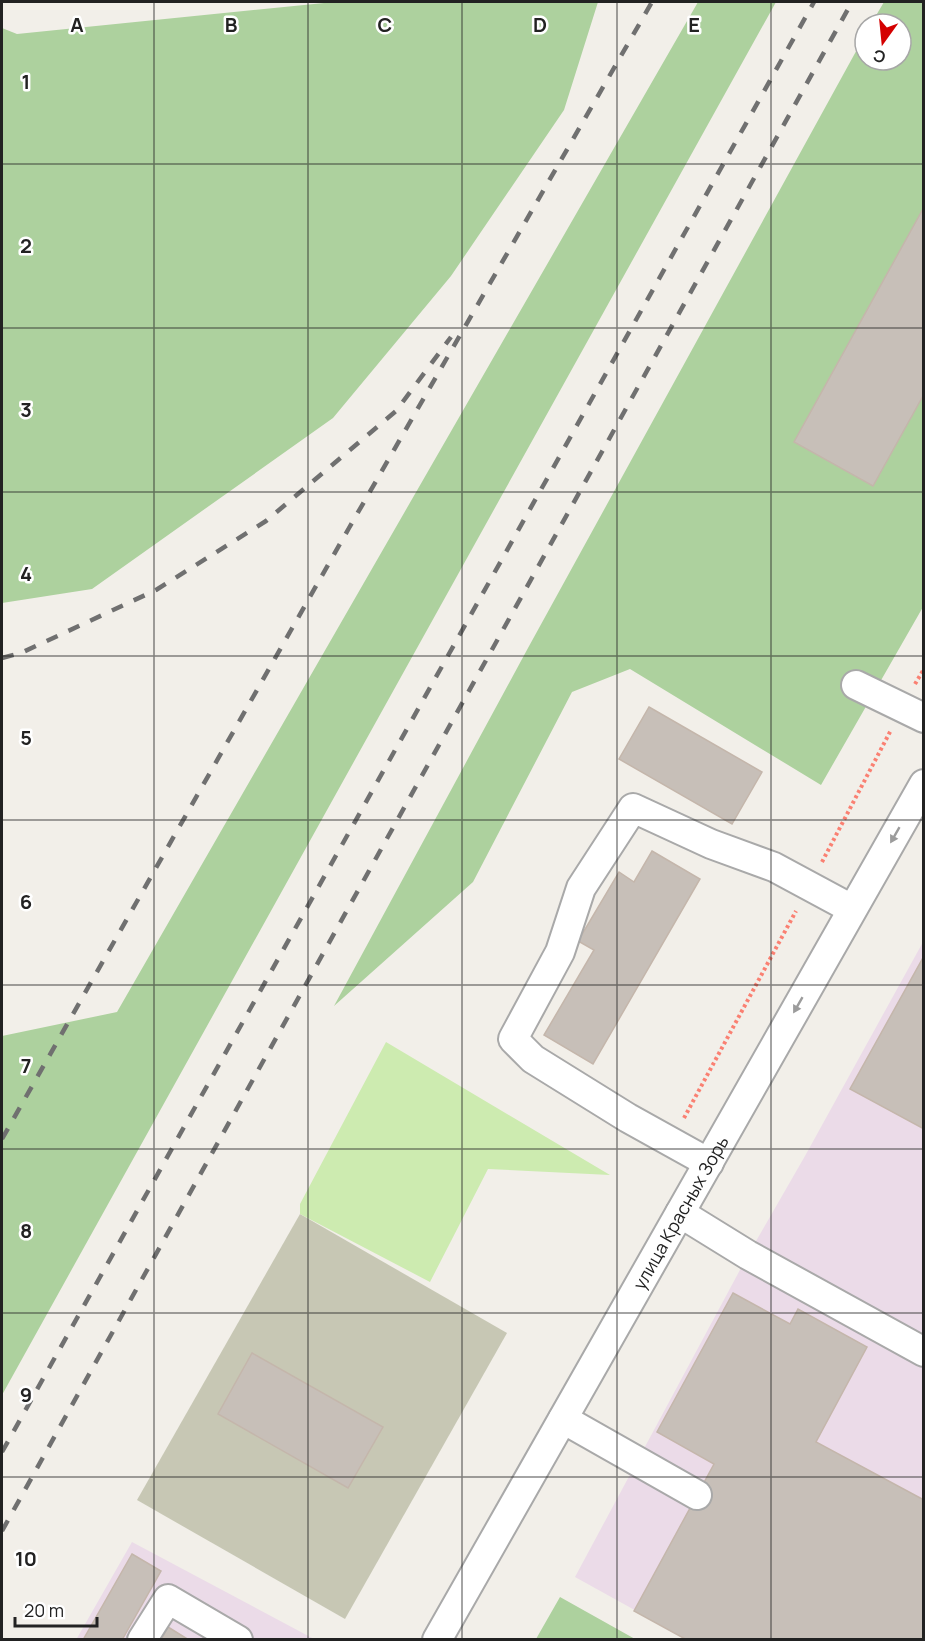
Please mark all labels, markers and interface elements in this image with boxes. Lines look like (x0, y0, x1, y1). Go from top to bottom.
text: A (70, 11, 84, 38)
text: B (225, 11, 238, 38)
text: C (378, 11, 392, 38)
text: D (533, 11, 547, 38)
text: E (688, 11, 700, 38)
north arrow (853, 12, 913, 72)
text: С (870, 44, 888, 69)
text: 1 (22, 68, 30, 95)
text: 2 (20, 232, 32, 259)
text: 3 (20, 396, 32, 423)
text: 4 (20, 560, 32, 587)
text: 5 (20, 724, 32, 751)
one-way arrow (889, 827, 900, 843)
text: 6 (20, 888, 32, 915)
one-way arrow (793, 996, 803, 1013)
text: 7 (21, 1052, 31, 1079)
street label: улица Красных Зорь (627, 1131, 734, 1294)
text: 8 (20, 1217, 32, 1244)
text: 9 (20, 1381, 32, 1408)
text: 10 (15, 1545, 37, 1572)
scale bar (15, 1590, 98, 1628)
text: 20 m (24, 1598, 64, 1622)

